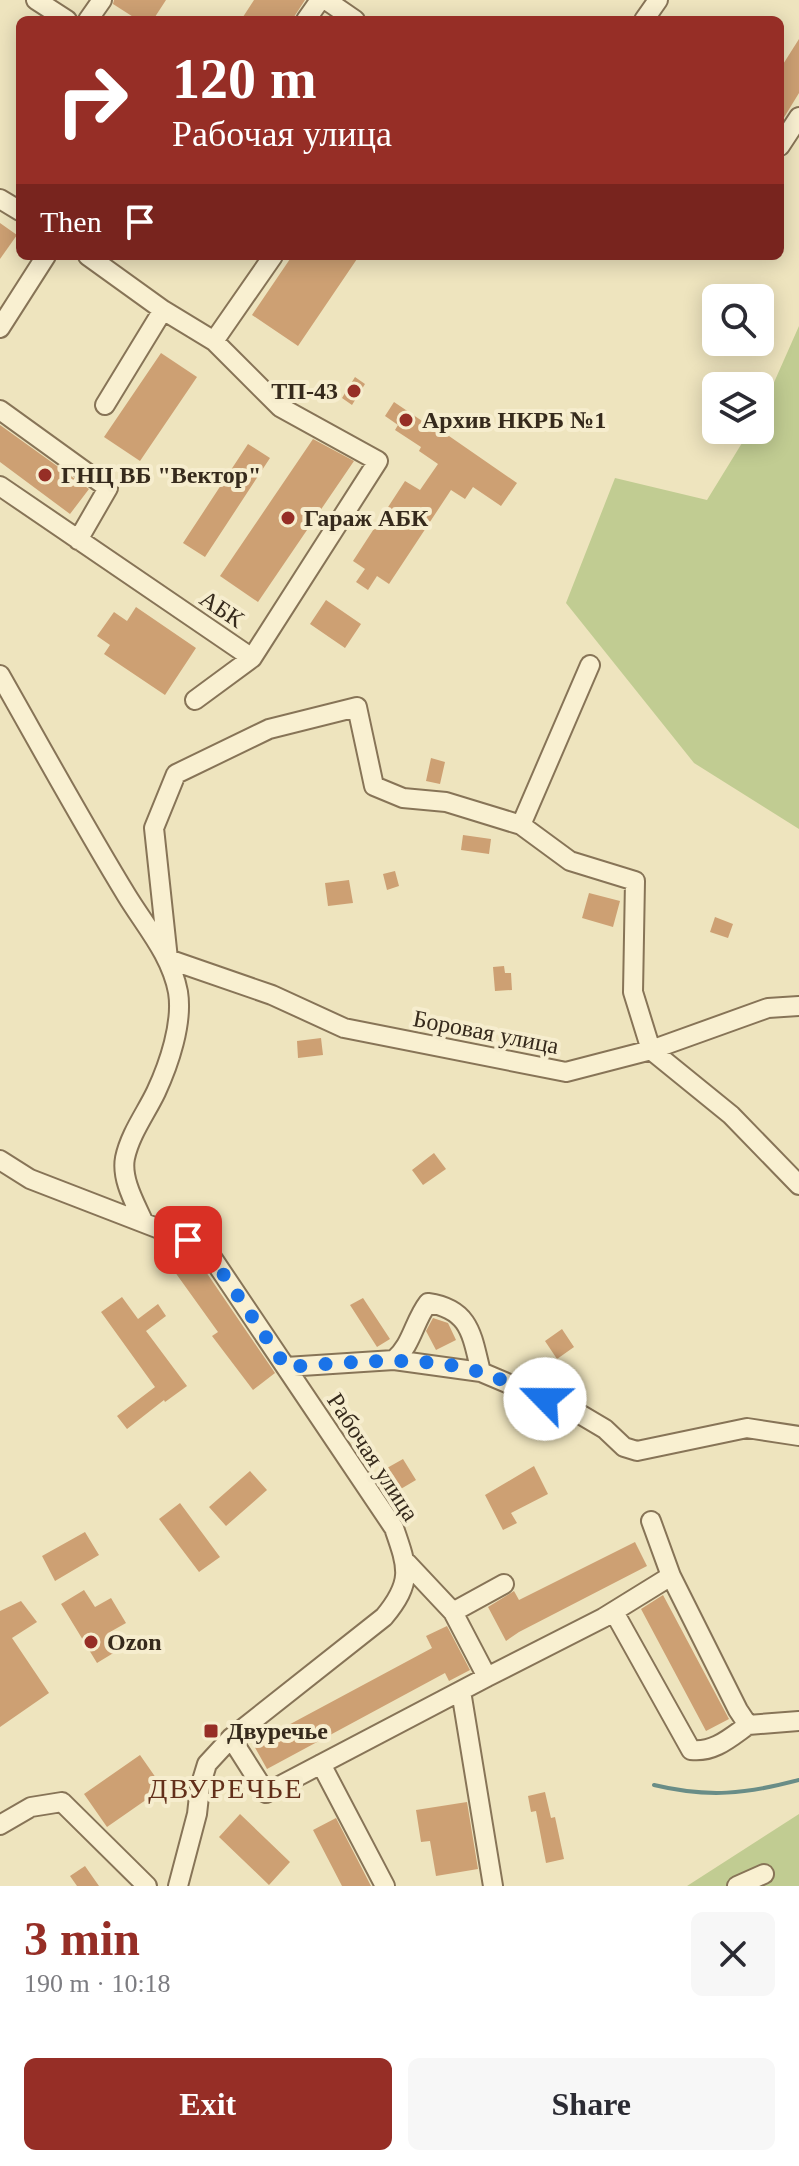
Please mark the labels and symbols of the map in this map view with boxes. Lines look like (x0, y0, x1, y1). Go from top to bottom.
place label: ТП-43 (271, 378, 338, 404)
marker: ТП-43 (345, 382, 363, 400)
place label: Архив НКРБ №1 (422, 407, 606, 433)
marker: Архив НКРБ №1 (397, 411, 415, 429)
place label: ГНЦ ВБ "Вектор" (61, 462, 261, 488)
marker: ГНЦ ВБ "Вектор" (36, 466, 54, 484)
place label: Гараж АБК (304, 505, 429, 531)
marker: Гараж АБК (279, 509, 297, 527)
street label: АБК (195, 585, 250, 634)
street label: Боровая улица (411, 1005, 561, 1059)
pin (154, 1206, 222, 1274)
position arrow (503, 1357, 587, 1441)
street label: Рабочая улица (322, 1388, 424, 1526)
place label: Ozon (107, 1629, 162, 1655)
marker: Ozon (82, 1633, 100, 1651)
place label: Двуречье (227, 1718, 328, 1744)
marker: Двуречье (202, 1722, 220, 1740)
district label: ДВУРЕЧЬЕ (148, 1773, 304, 1804)

